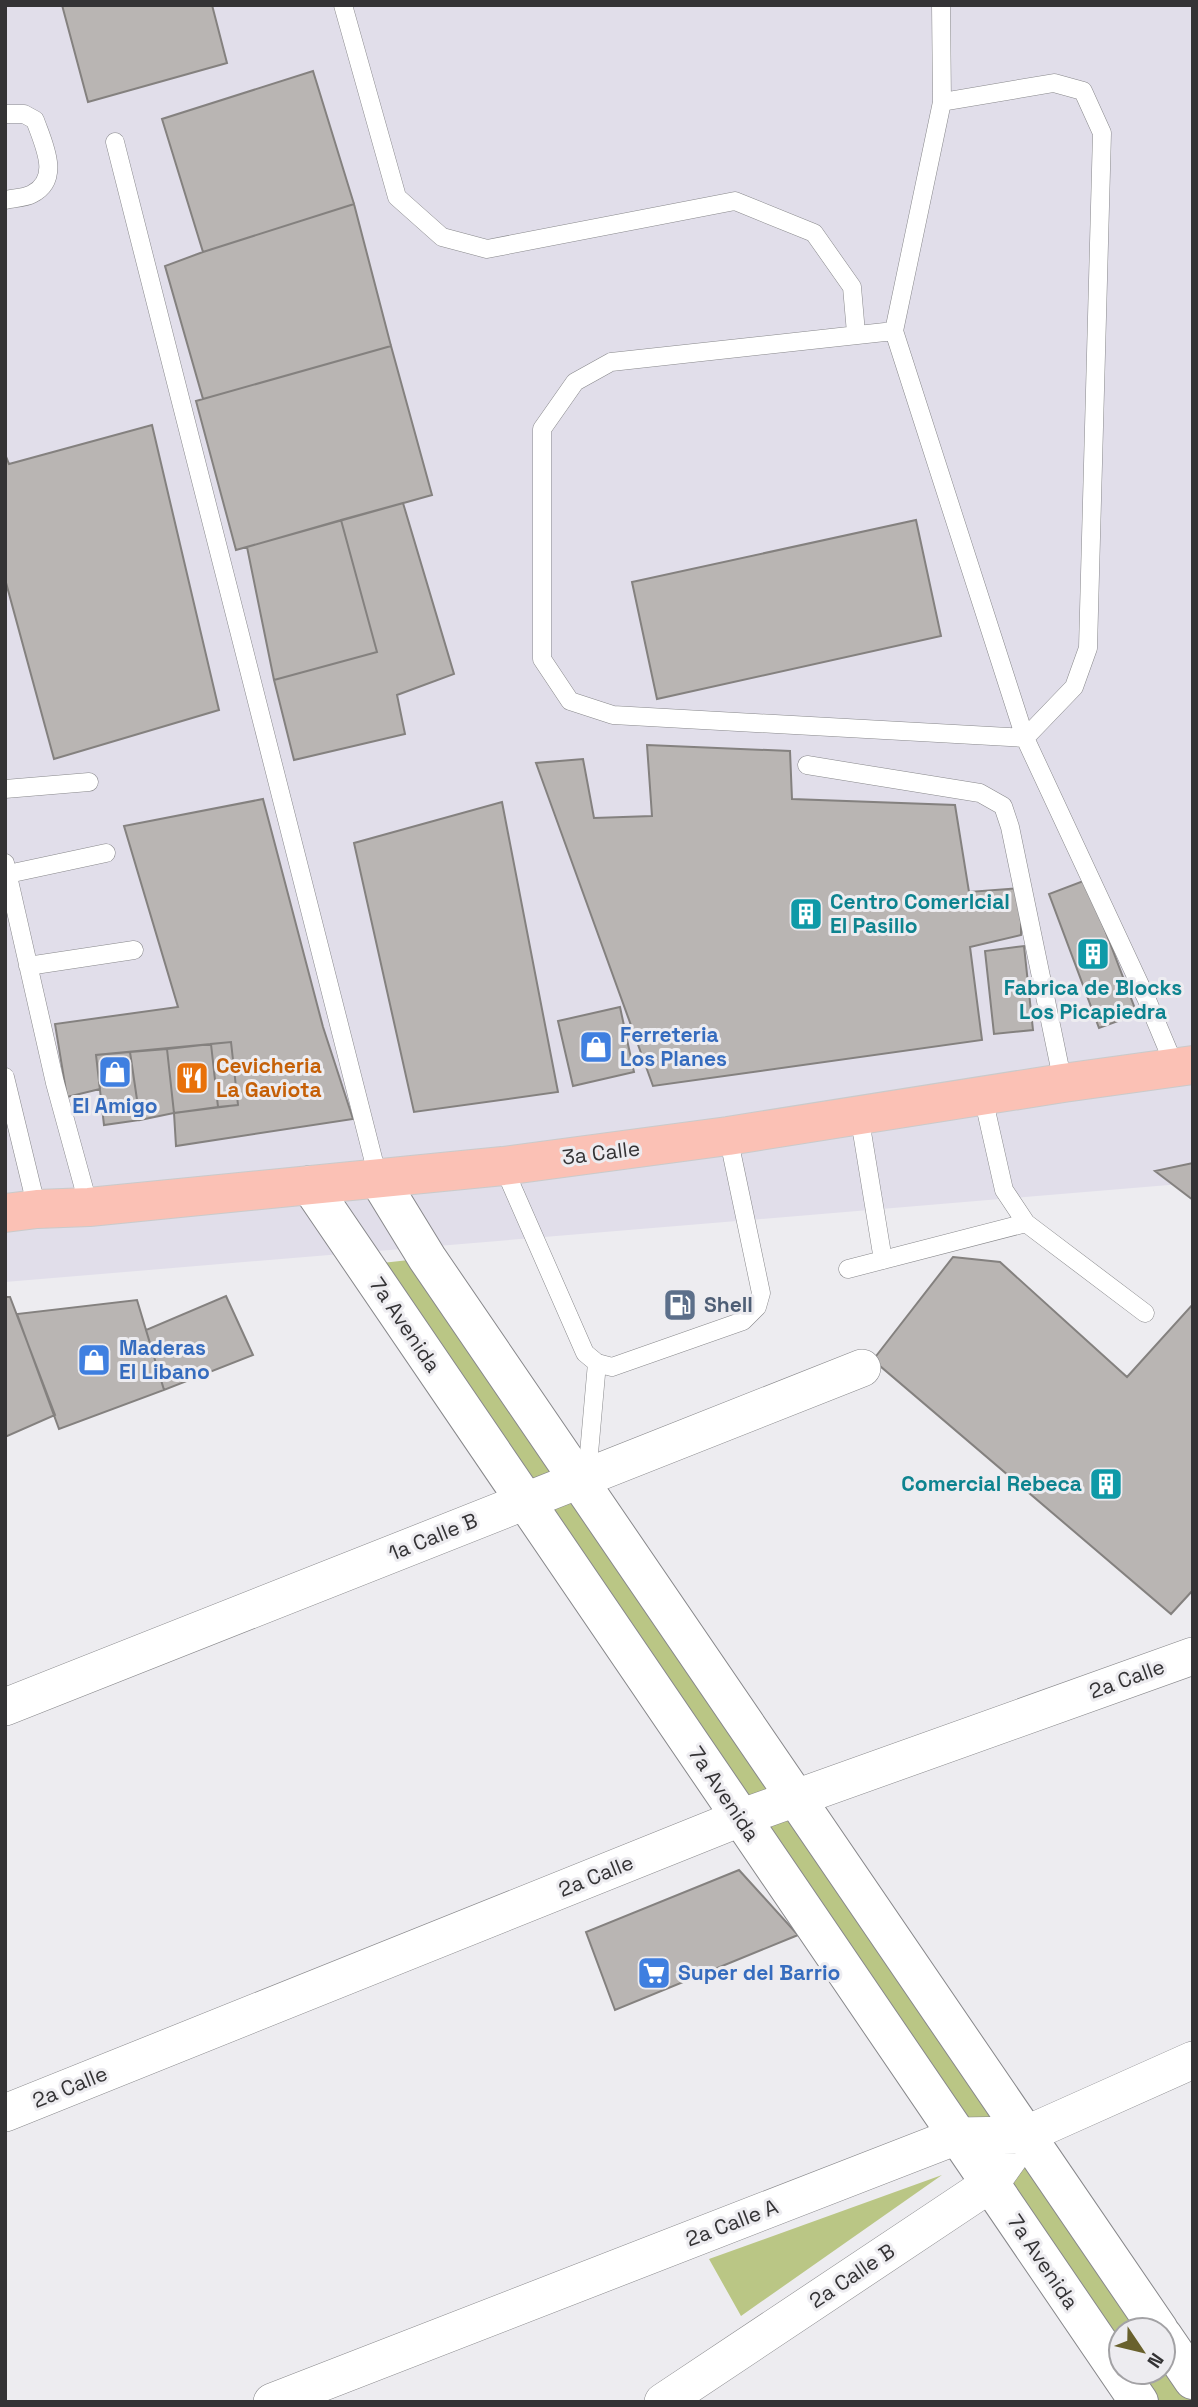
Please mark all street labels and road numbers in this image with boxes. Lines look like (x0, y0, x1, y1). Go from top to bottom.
street label: 3a Calle (560, 1134, 642, 1171)
street label: 7a Avenida (364, 1272, 447, 1377)
street label: 1a Calle B (384, 1506, 481, 1567)
street label: 2a Calle (1085, 1652, 1168, 1705)
street label: 7a Avenida (683, 1741, 766, 1846)
street label: 2a Calle (554, 1848, 637, 1903)
street label: 2a Calle (28, 2059, 111, 2114)
street label: 2a Calle A (682, 2193, 782, 2252)
street label: 7a Avenida (1002, 2209, 1085, 2314)
street label: 2a Calle B (804, 2237, 900, 2314)

